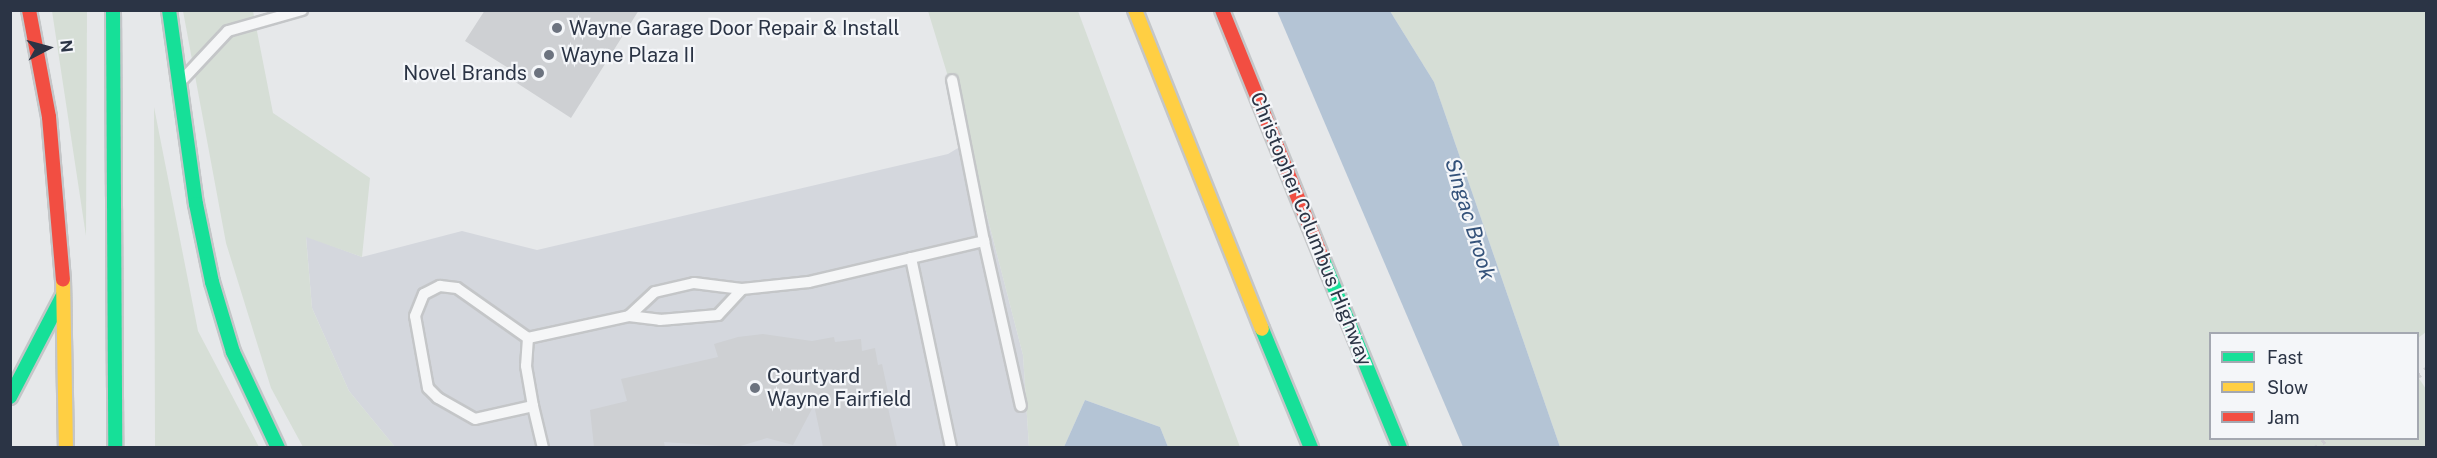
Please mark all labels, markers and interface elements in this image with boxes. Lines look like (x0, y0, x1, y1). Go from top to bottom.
place label: Wayne Garage Door Repair & Install (569, 16, 900, 40)
north arrow (18, 18, 78, 78)
marker: Wayne Garage Door Repair & Install (550, 21, 564, 35)
text: N (56, 39, 76, 53)
place label: Wayne Plaza II (561, 43, 695, 67)
marker: Wayne Plaza II (542, 48, 556, 62)
place label: Novel Brands (403, 61, 527, 85)
marker: Novel Brands (532, 66, 546, 80)
street label: Christopher Columbus Highway (1245, 89, 1377, 369)
water label: Singac Brook (1440, 155, 1500, 283)
legend (2209, 332, 2419, 440)
text: Fast (2267, 347, 2303, 368)
place label: Courtyard Wayne Fairfield (767, 365, 911, 412)
text: Slow (2267, 377, 2308, 398)
marker: Courtyard Wayne Fairfield (748, 381, 762, 395)
text: Jam (2267, 407, 2300, 428)

